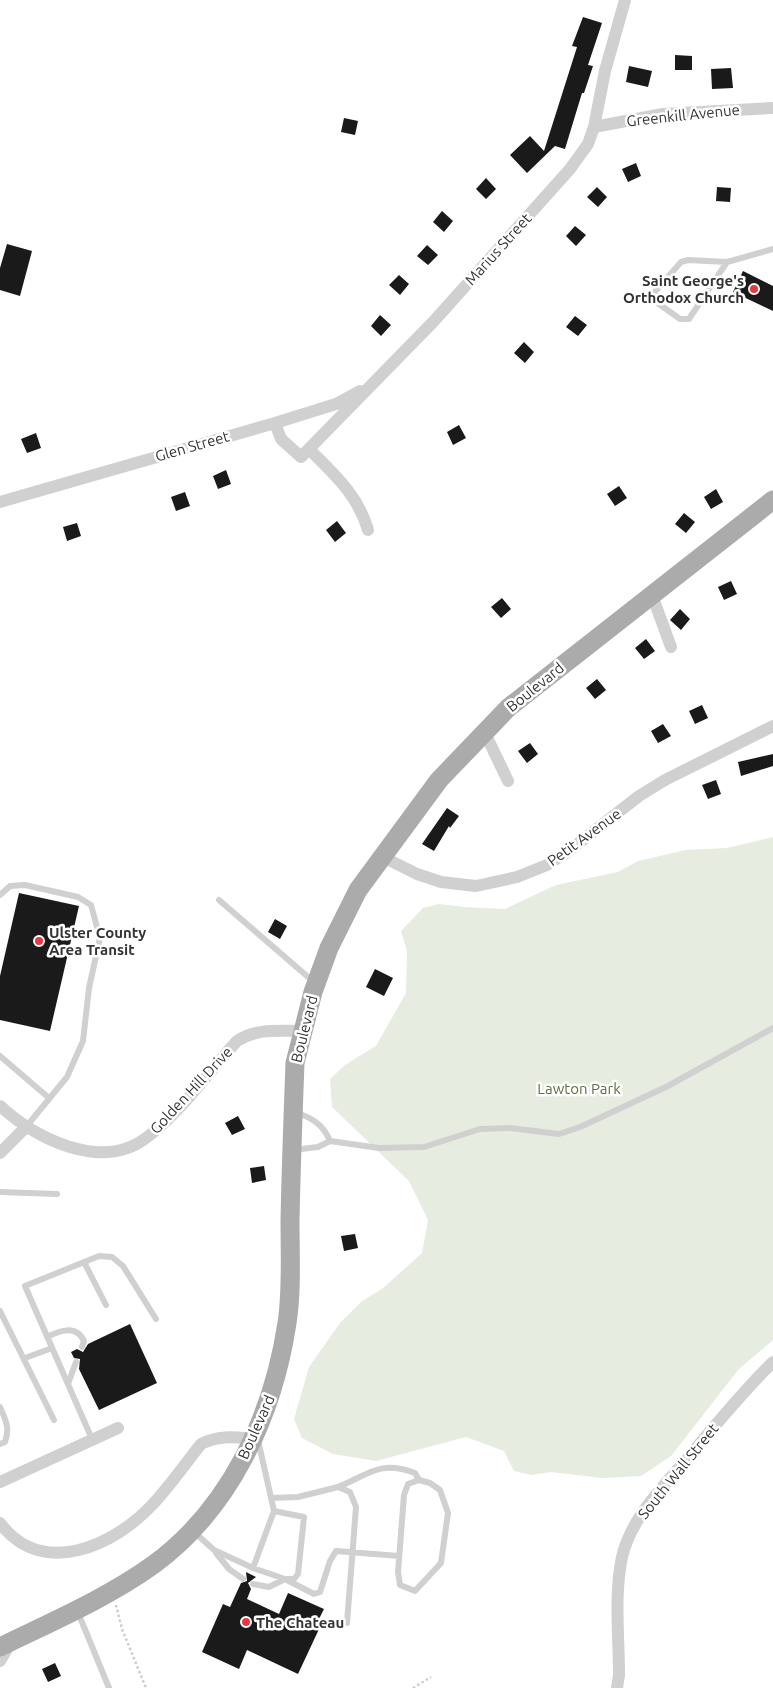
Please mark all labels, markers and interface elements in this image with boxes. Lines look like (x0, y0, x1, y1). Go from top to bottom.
street label: Greenkill Avenue (626, 101, 740, 129)
street label: Marius Street (461, 210, 535, 288)
place label: Saint George's Orthodox Church (623, 272, 744, 306)
marker: Saint George's Orthodox Church (748, 283, 760, 295)
street label: Glen Street (153, 427, 231, 465)
street label: Boulevard (503, 659, 567, 715)
street label: Petit Avenue (544, 805, 624, 869)
place label: Ulster County Area Transit (49, 924, 146, 958)
marker: Ulster County Area Transit (33, 935, 45, 947)
street label: Boulevard (287, 994, 321, 1064)
street label: Golden Hill Drive (146, 1043, 236, 1137)
park label: Lawton Park (537, 1080, 621, 1097)
street label: Boulevard (234, 1392, 278, 1462)
street label: South Wall Street (634, 1420, 722, 1522)
place label: The Chateau (256, 1614, 344, 1631)
marker: The Chateau (240, 1616, 252, 1628)

